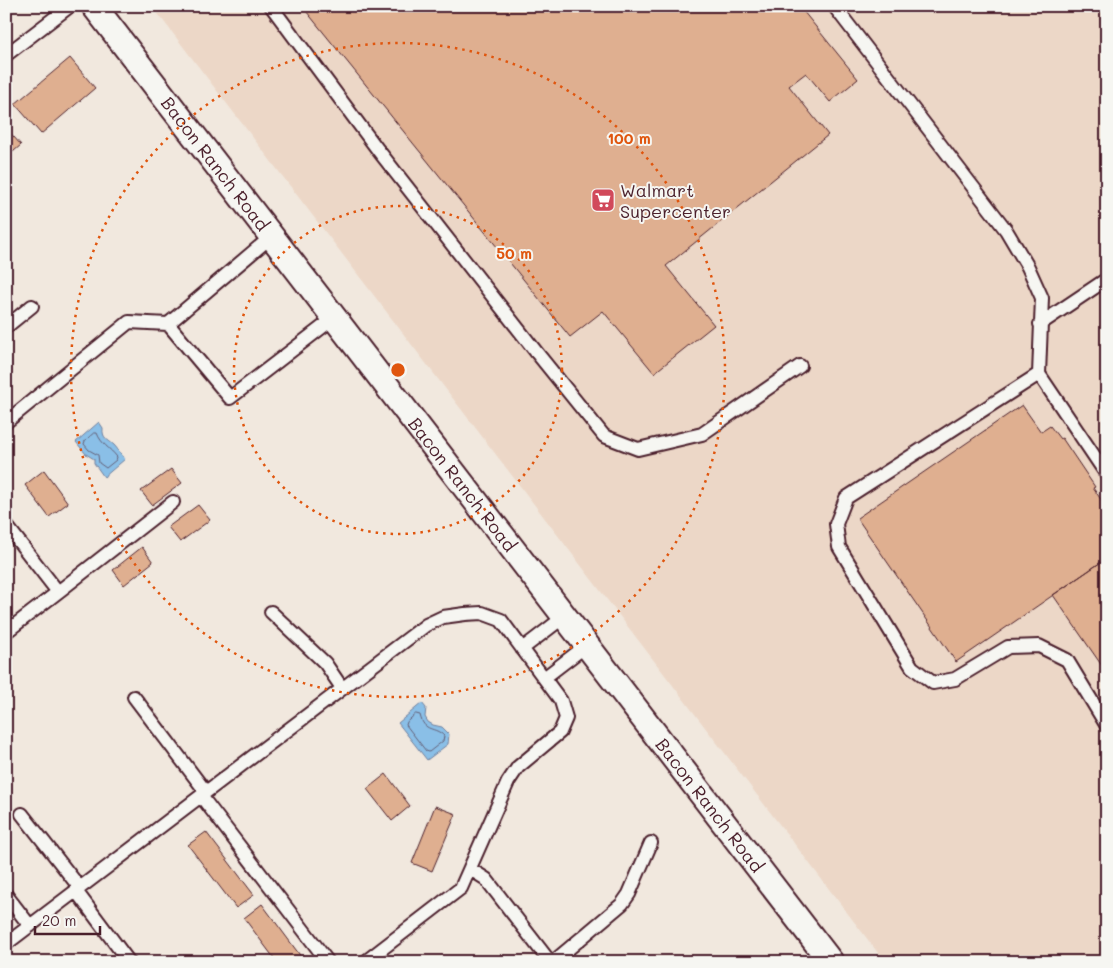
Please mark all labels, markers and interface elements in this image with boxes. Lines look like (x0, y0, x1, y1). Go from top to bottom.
street label: Bacon Ranch Road (156, 92, 275, 236)
text: 100 m (607, 128, 651, 148)
place label: Walmart Supercenter (620, 178, 731, 223)
supermarket icon: Walmart Supercenter (590, 187, 616, 213)
text: 50 m (496, 243, 532, 263)
centre of rings (389, 361, 407, 379)
street label: Bacon Ranch Road (403, 412, 522, 556)
street label: Bacon Ranch Road (651, 733, 769, 877)
scale bar (35, 903, 100, 935)
text: 20 m (42, 910, 76, 930)

